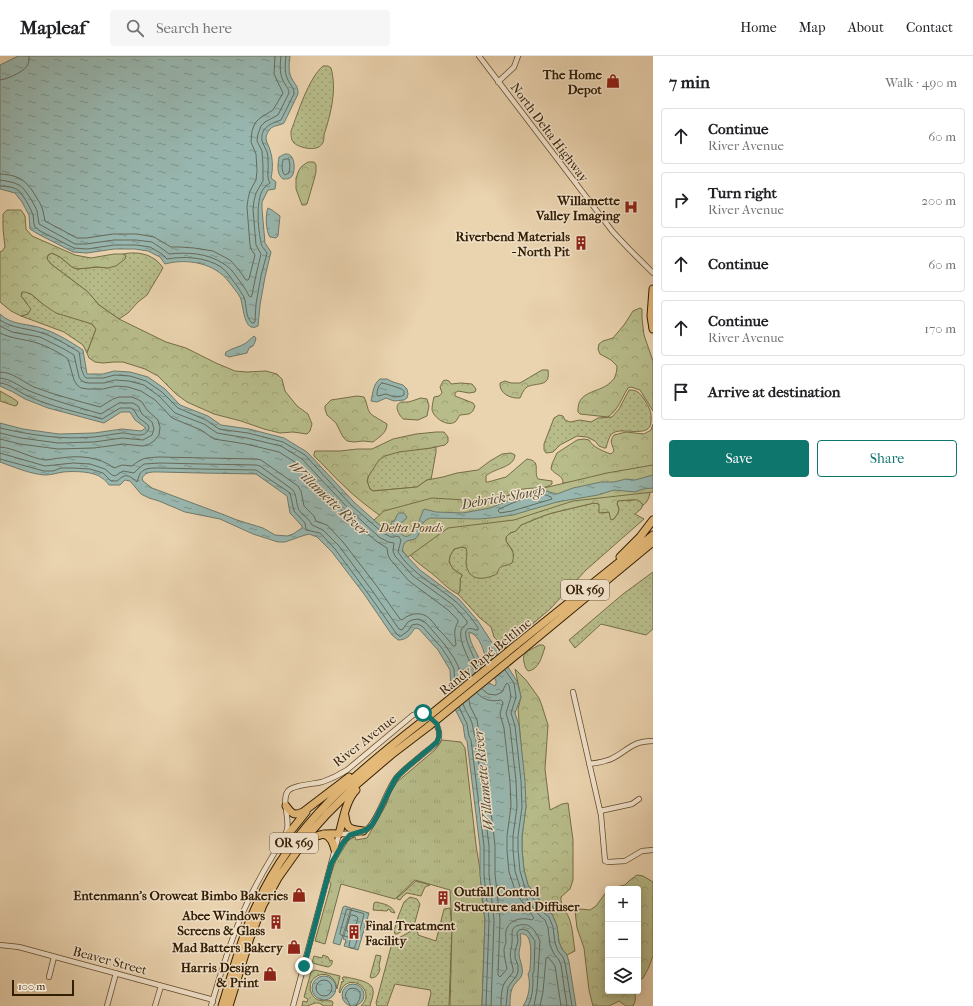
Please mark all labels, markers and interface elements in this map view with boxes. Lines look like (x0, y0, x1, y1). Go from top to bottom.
search box (110, 10, 390, 46)
text: Mapleaf (20, 17, 86, 39)
icon: search (124, 17, 146, 39)
text: Search here (156, 19, 232, 37)
text: Home (740, 19, 777, 36)
text: Map (799, 19, 826, 36)
text: About (848, 19, 884, 36)
text: Contact (906, 19, 953, 36)
place label: The Home Depot (542, 67, 603, 98)
text: 7 min (669, 72, 710, 92)
shop icon: The Home Depot (605, 73, 621, 89)
text: Walk · 490 m (885, 75, 957, 90)
street label: North Delta Highway (507, 80, 592, 186)
text: Continue (708, 120, 768, 138)
icon: ahead (670, 125, 692, 147)
text: 60 m (928, 129, 956, 144)
text: River Avenue (708, 138, 784, 153)
text: Turn right (708, 184, 777, 202)
icon: right (670, 189, 692, 211)
place label: Willamette Valley Imaging (535, 193, 621, 224)
text: 200 m (921, 193, 956, 208)
hospital icon: Willamette Valley Imaging (623, 199, 639, 215)
text: River Avenue (708, 202, 784, 217)
place label: Riverbend Materials - North Pit (455, 229, 570, 259)
building icon: Riverbend Materials - North Pit (573, 235, 589, 251)
icon: ahead (670, 253, 692, 275)
text: Continue (708, 255, 768, 273)
text: 60 m (928, 257, 956, 272)
text: Continue (708, 312, 768, 330)
icon: ahead (670, 317, 692, 339)
text: 170 m (924, 321, 956, 336)
text: River Avenue (708, 330, 784, 345)
icon: arrive (670, 381, 692, 403)
text: Arrive at destination (708, 383, 840, 401)
button: Save (669, 440, 809, 477)
button: Share (817, 440, 957, 477)
water label: Willamette River (285, 457, 373, 541)
water label: Debrick Slough (459, 482, 546, 513)
park label: Delta Ponds (378, 520, 444, 535)
road number: OR 569 (561, 580, 609, 600)
street label: Randy Papé Beltline (436, 614, 535, 698)
route start (414, 704, 432, 722)
street label: River Avenue (330, 711, 399, 770)
water label: Willamette River (470, 727, 497, 832)
road number: OR 569 (270, 833, 318, 853)
place label: Outfall Control Structure and Diffuser (454, 884, 580, 914)
map controls (605, 886, 641, 994)
button: + (605, 886, 641, 922)
shop icon: Entenmann's Oroweat Bimbo Bakeries (291, 887, 307, 903)
place label: Entenmann's Oroweat Bimbo Bakeries (73, 888, 288, 903)
building icon: Outfall Control Structure and Diffuser (435, 890, 451, 906)
place label: Abee Windows Screens & Glass (177, 908, 265, 938)
building icon: Abee Windows Screens & Glass (268, 914, 284, 930)
place label: Final Treatment Facility (364, 918, 456, 949)
button: − (605, 922, 641, 958)
building icon: Final Treatment Facility (346, 924, 362, 940)
shop icon: Mad Batters Bakery (286, 939, 302, 955)
place label: Mad Batters Bakery (171, 940, 284, 956)
street label: Beaver Street (71, 943, 149, 978)
route end (295, 957, 313, 975)
button: layers (605, 958, 641, 994)
place label: Harris Design & Print (181, 960, 259, 990)
shop icon: Harris Design & Print (262, 966, 278, 982)
scale bar (12, 978, 74, 997)
text: 100 m (18, 980, 46, 993)

